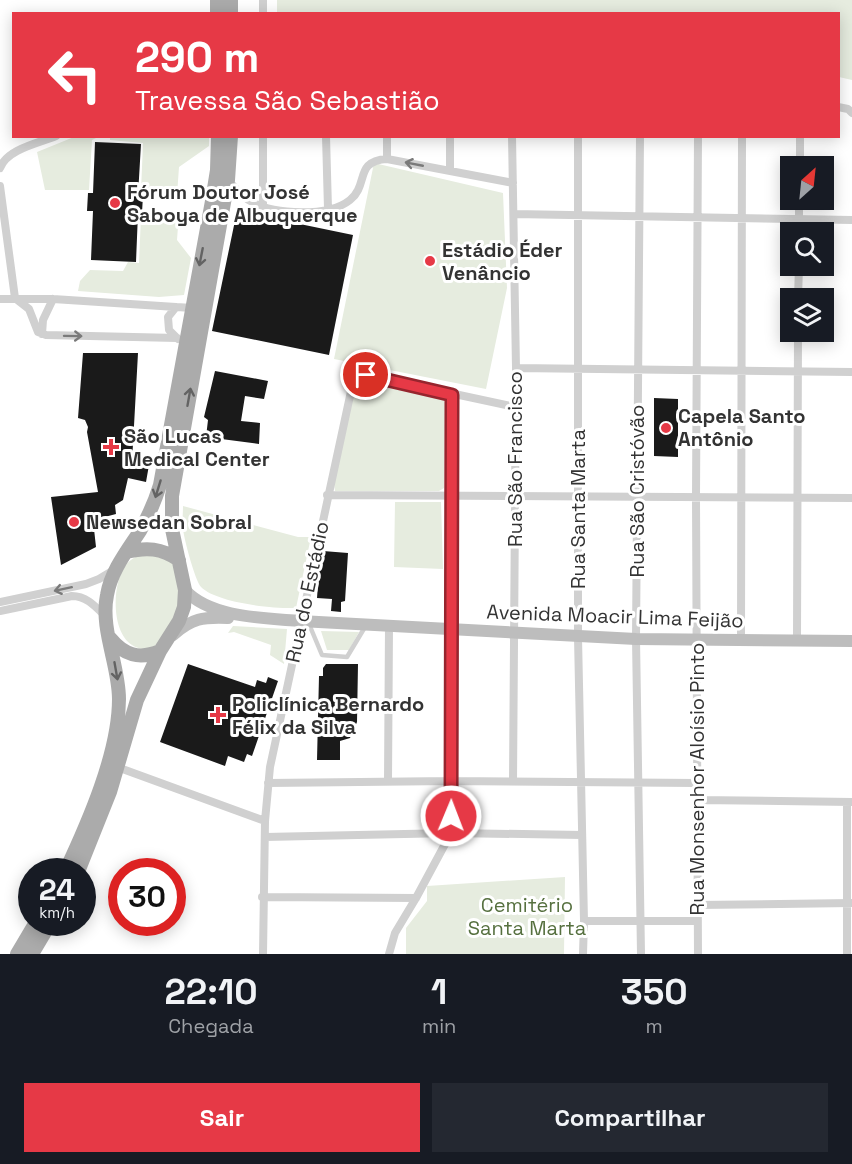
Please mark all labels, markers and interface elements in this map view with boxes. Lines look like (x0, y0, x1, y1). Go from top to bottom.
text: 290 m (135, 31, 260, 84)
icon: left (36, 36, 114, 114)
text: Travessa São Sebastião (135, 83, 440, 118)
north arrow (780, 156, 834, 210)
map controls (780, 156, 834, 342)
one-way arrow (405, 158, 425, 169)
place label: Fórum Doutor José Saboya de Albuquerque (127, 179, 358, 228)
marker: Fórum Doutor José Saboya de Albuquerque (108, 196, 122, 210)
button: search (780, 222, 834, 276)
place label: Estádio Éder Venâncio (442, 237, 563, 286)
one-way arrow (195, 246, 206, 266)
marker: Estádio Éder Venâncio (423, 254, 437, 268)
button: layers (780, 288, 834, 342)
one-way arrow (63, 330, 83, 341)
pin (340, 349, 391, 400)
icon: arrive (349, 358, 382, 391)
street label: Rua São Francisco (502, 371, 528, 547)
one-way arrow (184, 388, 195, 407)
place label: Capela Santo Antônio (678, 403, 805, 452)
street label: Rua São Cristóvão (624, 405, 650, 577)
marker: Capela Santo Antônio (659, 421, 673, 435)
place label: São Lucas Medical Center (124, 423, 270, 472)
street label: Rua Santa Marta (565, 429, 591, 589)
marker: São Lucas Medical Center (102, 438, 120, 456)
one-way arrow (152, 479, 163, 498)
place label: Newsedan Sobral (86, 509, 252, 535)
marker: Newsedan Sobral (67, 515, 81, 529)
street label: Rua do Estádio (279, 519, 335, 665)
one-way arrow (53, 583, 72, 595)
street label: Avenida Moacir Lima Feijão (486, 599, 744, 633)
street label: Rua Monsenhor Aloísio Pinto (684, 643, 710, 915)
one-way arrow (111, 661, 122, 680)
place label: Policlínica Bernardo Félix da Silva (232, 691, 424, 740)
marker: Policlínica Bernardo Félix da Silva (209, 706, 227, 724)
position arrow (419, 784, 483, 848)
speed limit sign: 30 (108, 858, 186, 936)
text: 24 (39, 870, 75, 909)
park label: Cemitério Santa Marta (468, 892, 586, 941)
text: km/h (39, 903, 75, 922)
text: 22:10 (164, 969, 258, 1015)
text: 1 (431, 969, 447, 1015)
text: 350 (621, 969, 688, 1015)
text: Chegada (168, 1013, 254, 1039)
text: min (422, 1013, 456, 1039)
text: m (646, 1013, 663, 1039)
button: Sair (24, 1083, 420, 1152)
button: Compartilhar (432, 1083, 828, 1152)

